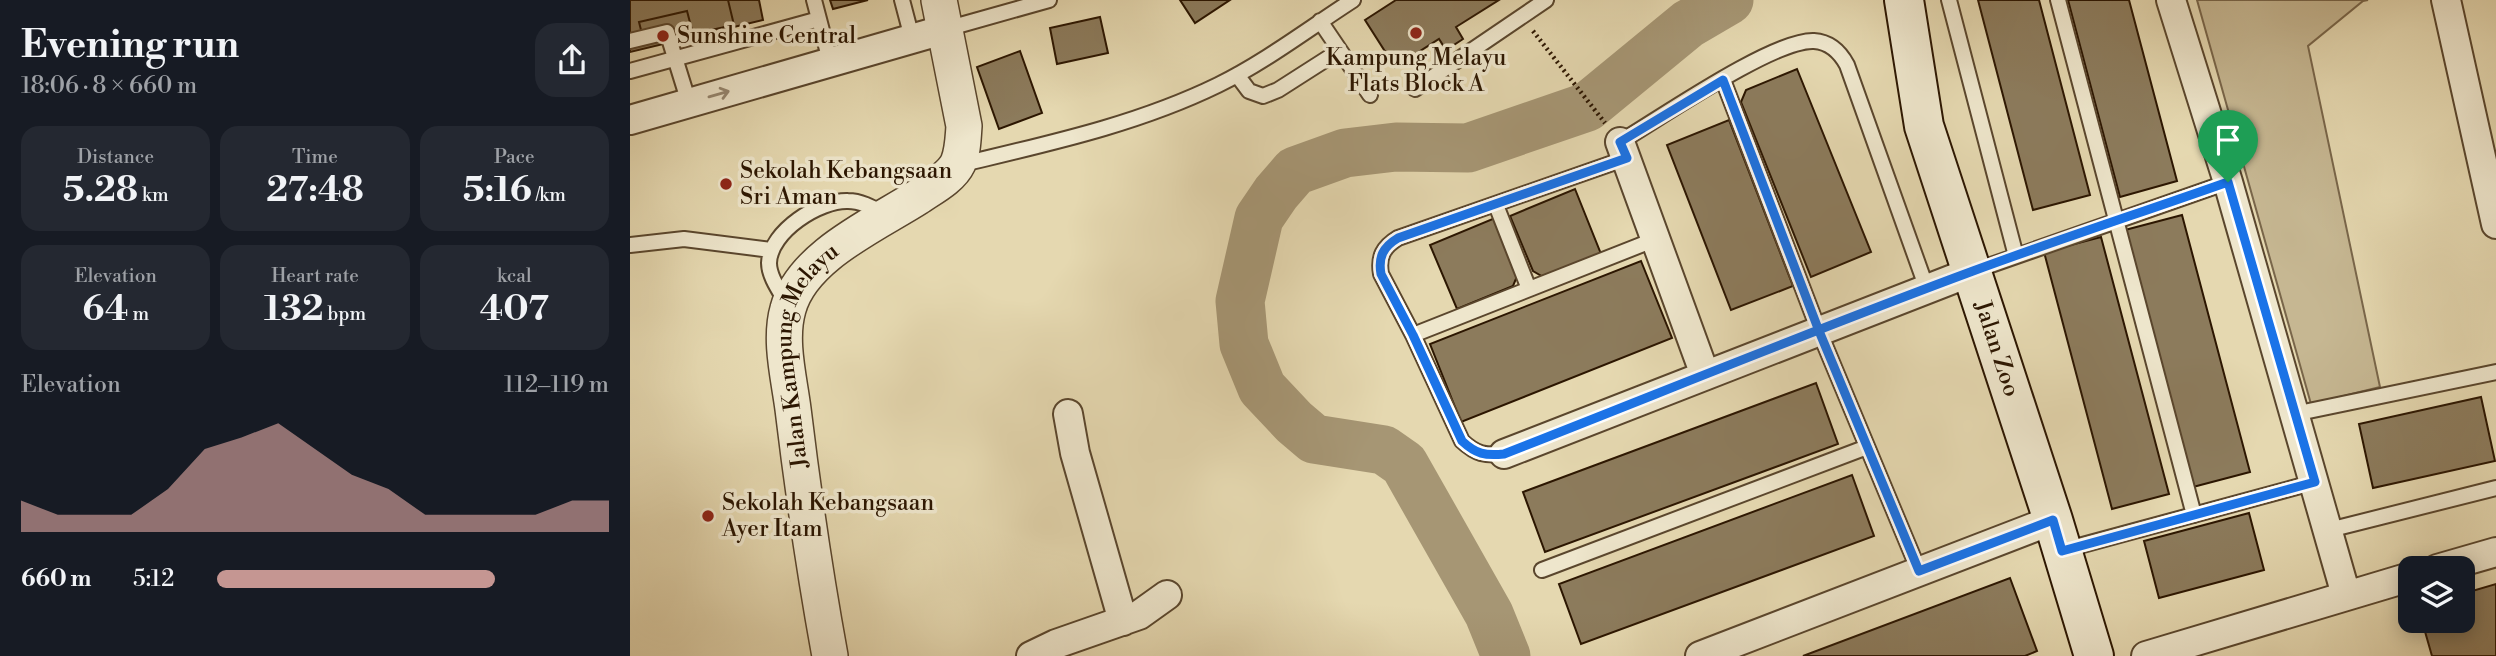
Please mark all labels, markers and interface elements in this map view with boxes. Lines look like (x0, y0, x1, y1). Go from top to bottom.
text: Evening run (21, 22, 239, 69)
place label: Sunshine Central (677, 22, 856, 50)
button: share (535, 23, 609, 97)
marker: Kampung Melayu Flats Block A (1408, 25, 1424, 41)
marker: Sunshine Central (655, 28, 671, 44)
place label: Kampung Melayu Flats Block A (1326, 44, 1506, 98)
text: 18:06 · 8 × 660 m (21, 72, 197, 100)
one-way arrow (708, 86, 730, 99)
pin (2198, 110, 2258, 182)
icon: arrive (2209, 121, 2247, 159)
text: Distance (77, 145, 154, 169)
text: Time (292, 145, 338, 169)
text: Pace (494, 145, 535, 169)
place label: Sekolah Kebangsaan Sri Aman (740, 157, 952, 211)
text: 5.28 (63, 169, 138, 212)
text: 27:48 (266, 169, 364, 212)
text: 5:16 (463, 169, 532, 212)
marker: Sekolah Kebangsaan Sri Aman (718, 176, 734, 192)
text: km (138, 183, 169, 207)
text: /km (532, 183, 566, 207)
street label: Jalan Kampung Melayu (770, 237, 844, 471)
text: Elevation (75, 264, 157, 288)
text: Heart rate (271, 264, 359, 288)
text: kcal (497, 264, 532, 288)
text: 64 (82, 288, 128, 331)
text: 132 (264, 288, 324, 331)
text: 407 (480, 288, 549, 331)
street label: Jalan Zoo (1968, 296, 2026, 400)
text: m (128, 302, 149, 326)
text: bpm (324, 302, 366, 326)
text: Elevation (21, 371, 121, 399)
text: 112–119 m (504, 371, 609, 399)
place label: Sekolah Kebangsaan Ayer Itam (721, 489, 934, 543)
marker: Sekolah Kebangsaan Ayer Itam (700, 508, 716, 524)
map controls (2398, 556, 2475, 633)
button: layers (2398, 556, 2475, 633)
text: 660 m (21, 565, 91, 593)
text: 5:12 (133, 565, 174, 593)

